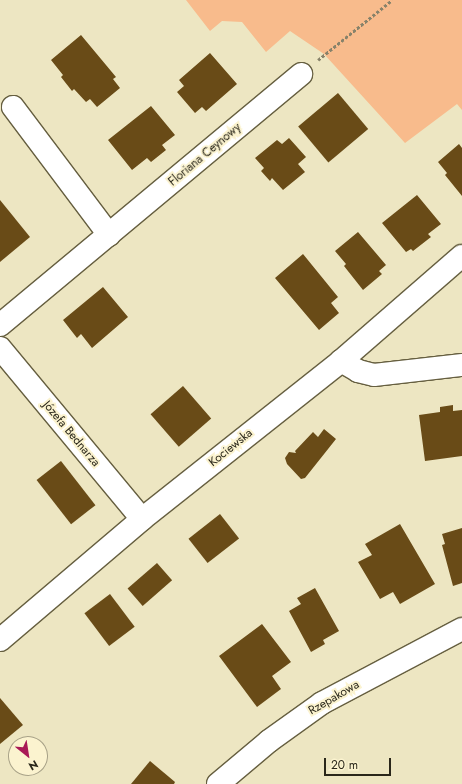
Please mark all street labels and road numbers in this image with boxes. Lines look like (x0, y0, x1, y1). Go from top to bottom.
street label: Floriana Ceynowy (166, 121, 244, 189)
street label: Józefa Bednarza (39, 398, 103, 470)
street label: Kociewska (206, 426, 256, 470)
street label: Rzepakowa (306, 678, 362, 718)

